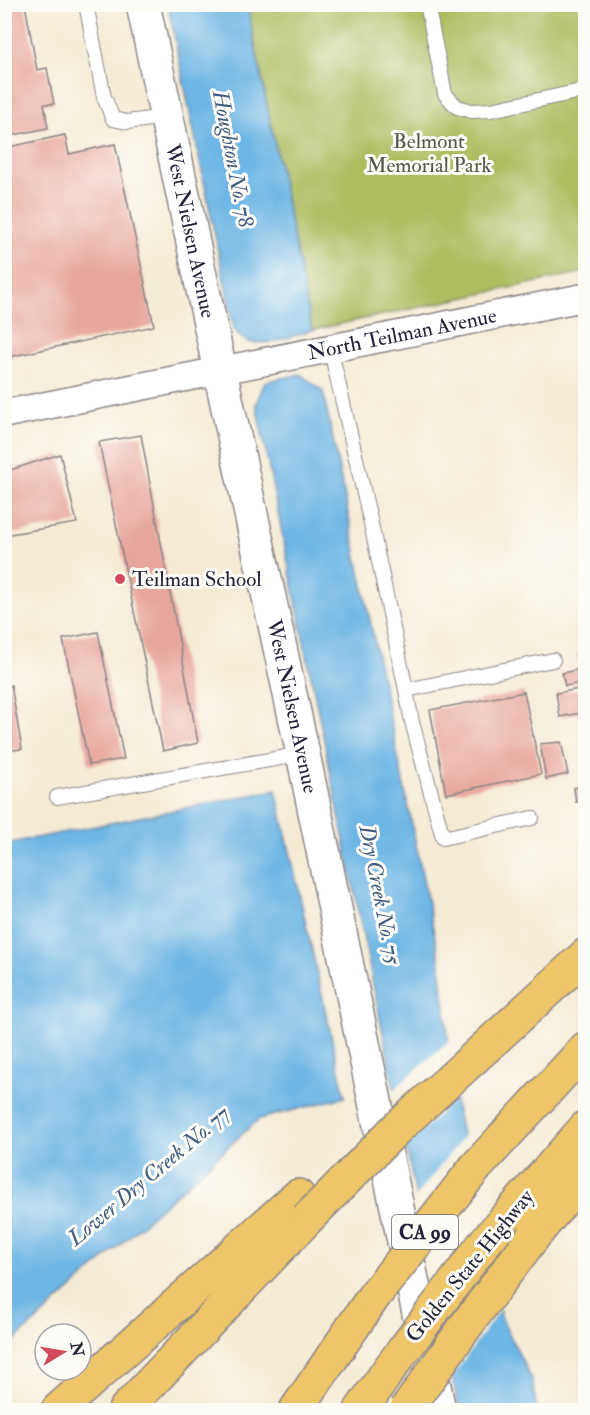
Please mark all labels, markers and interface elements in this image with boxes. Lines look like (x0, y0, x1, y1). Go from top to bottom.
water label: Houghton No. 78 (206, 87, 260, 230)
park label: Belmont Memorial Park (366, 128, 492, 179)
street label: West Nielsen Avenue (159, 141, 222, 321)
street label: North Teilman Avenue (305, 302, 499, 366)
place label: Teilman School (132, 566, 262, 593)
marker: Teilman School (113, 572, 127, 586)
street label: West Nielsen Avenue (260, 616, 324, 796)
water label: Dry Creek No. 75 (353, 822, 407, 968)
water label: Lower Dry Creek No. 77 (61, 1100, 236, 1253)
street label: Golden State Highway (400, 1184, 540, 1348)
road number: CA 99 (392, 1215, 458, 1249)
north arrow (33, 1322, 93, 1382)
text: N (65, 1339, 88, 1359)

